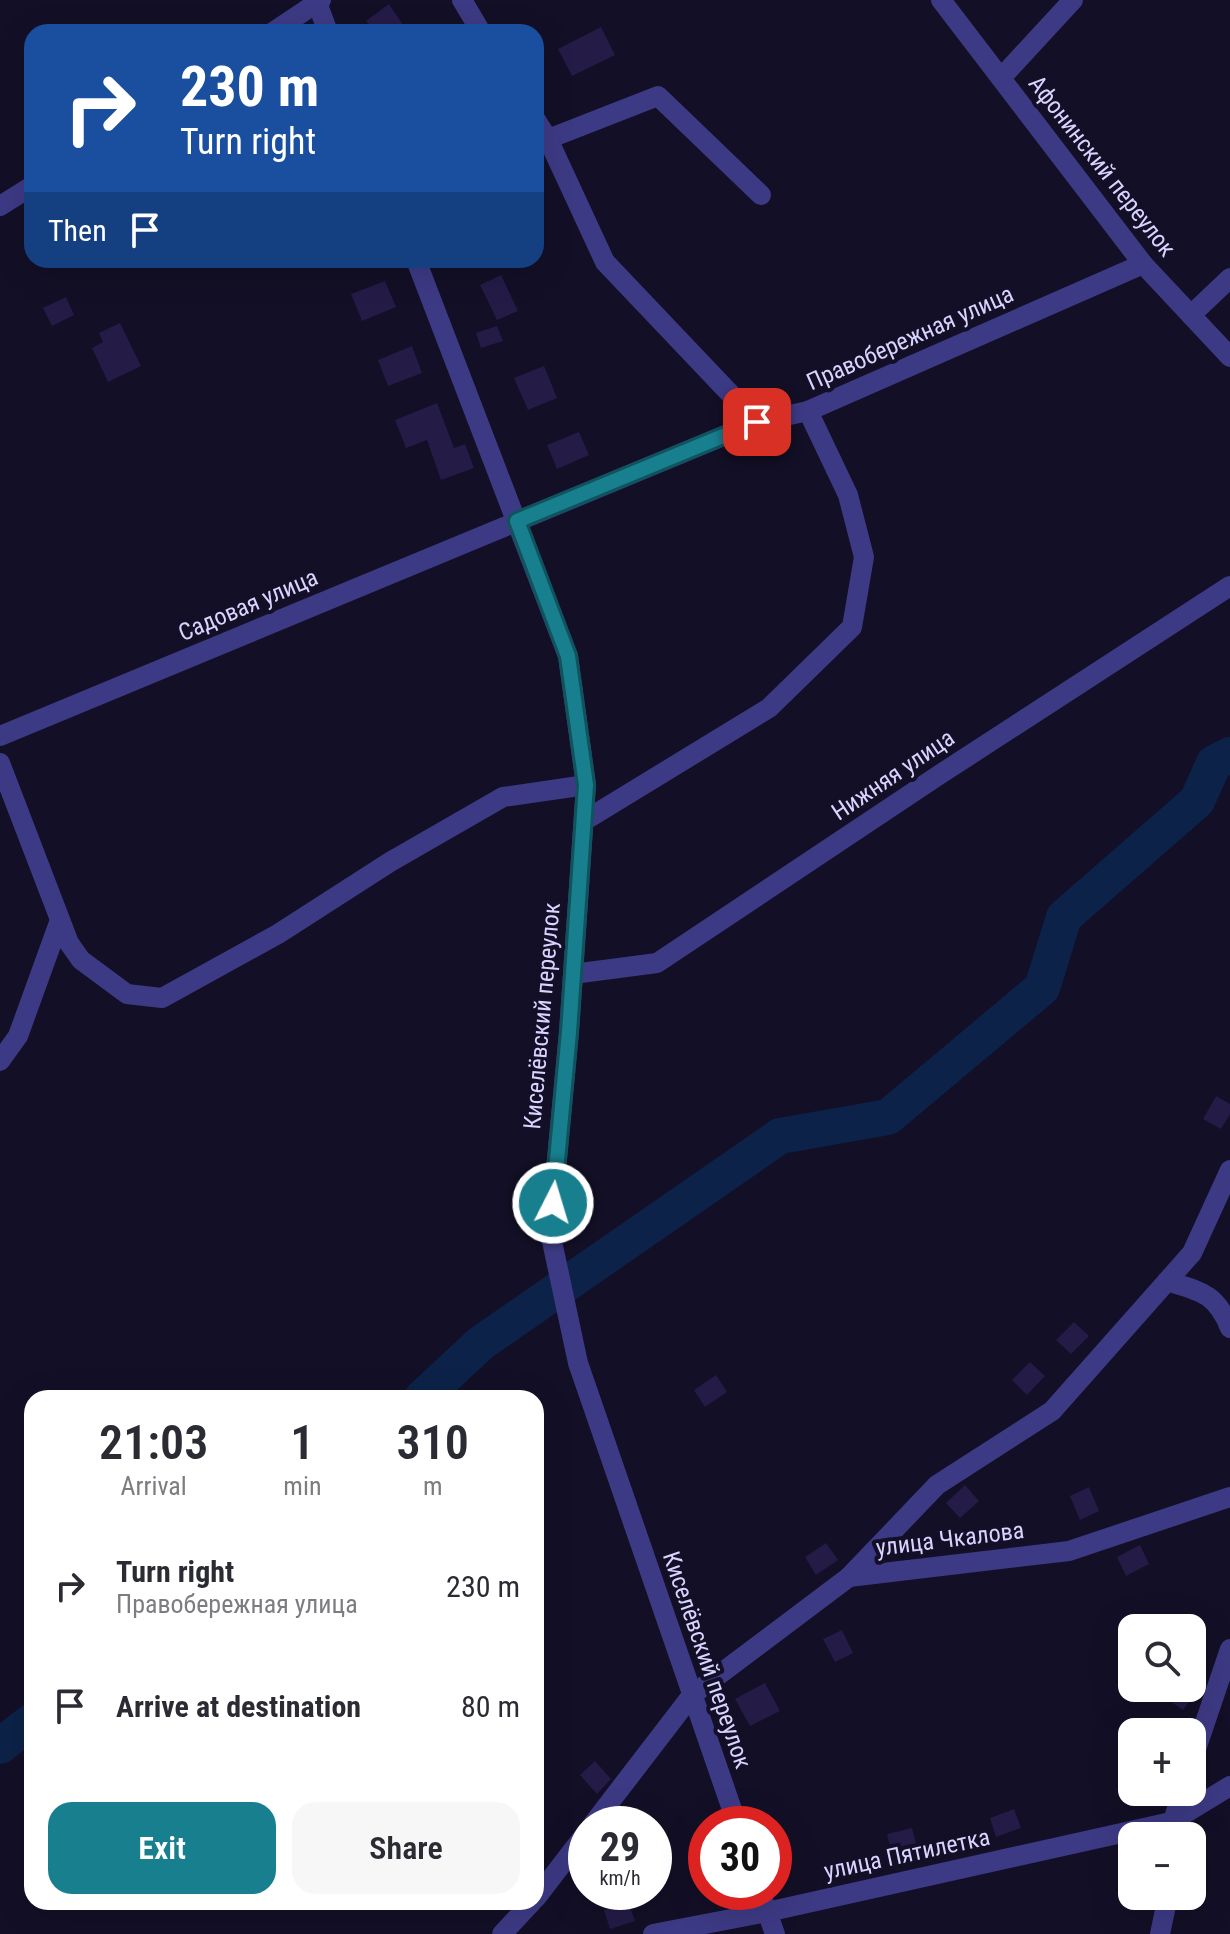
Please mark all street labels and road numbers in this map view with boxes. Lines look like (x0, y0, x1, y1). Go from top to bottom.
street label: Афонинский переулок (1023, 70, 1182, 262)
street label: Правобережная улица (802, 280, 1018, 396)
street label: Садовая улица (174, 563, 322, 647)
street label: Нижняя улица (826, 724, 960, 826)
street label: Киселёвский переулок (518, 901, 566, 1131)
street label: улица Чкалова (874, 1516, 1026, 1562)
street label: Киселёвский переулок (657, 1548, 757, 1773)
street label: улица Пятилетка (821, 1823, 993, 1885)

